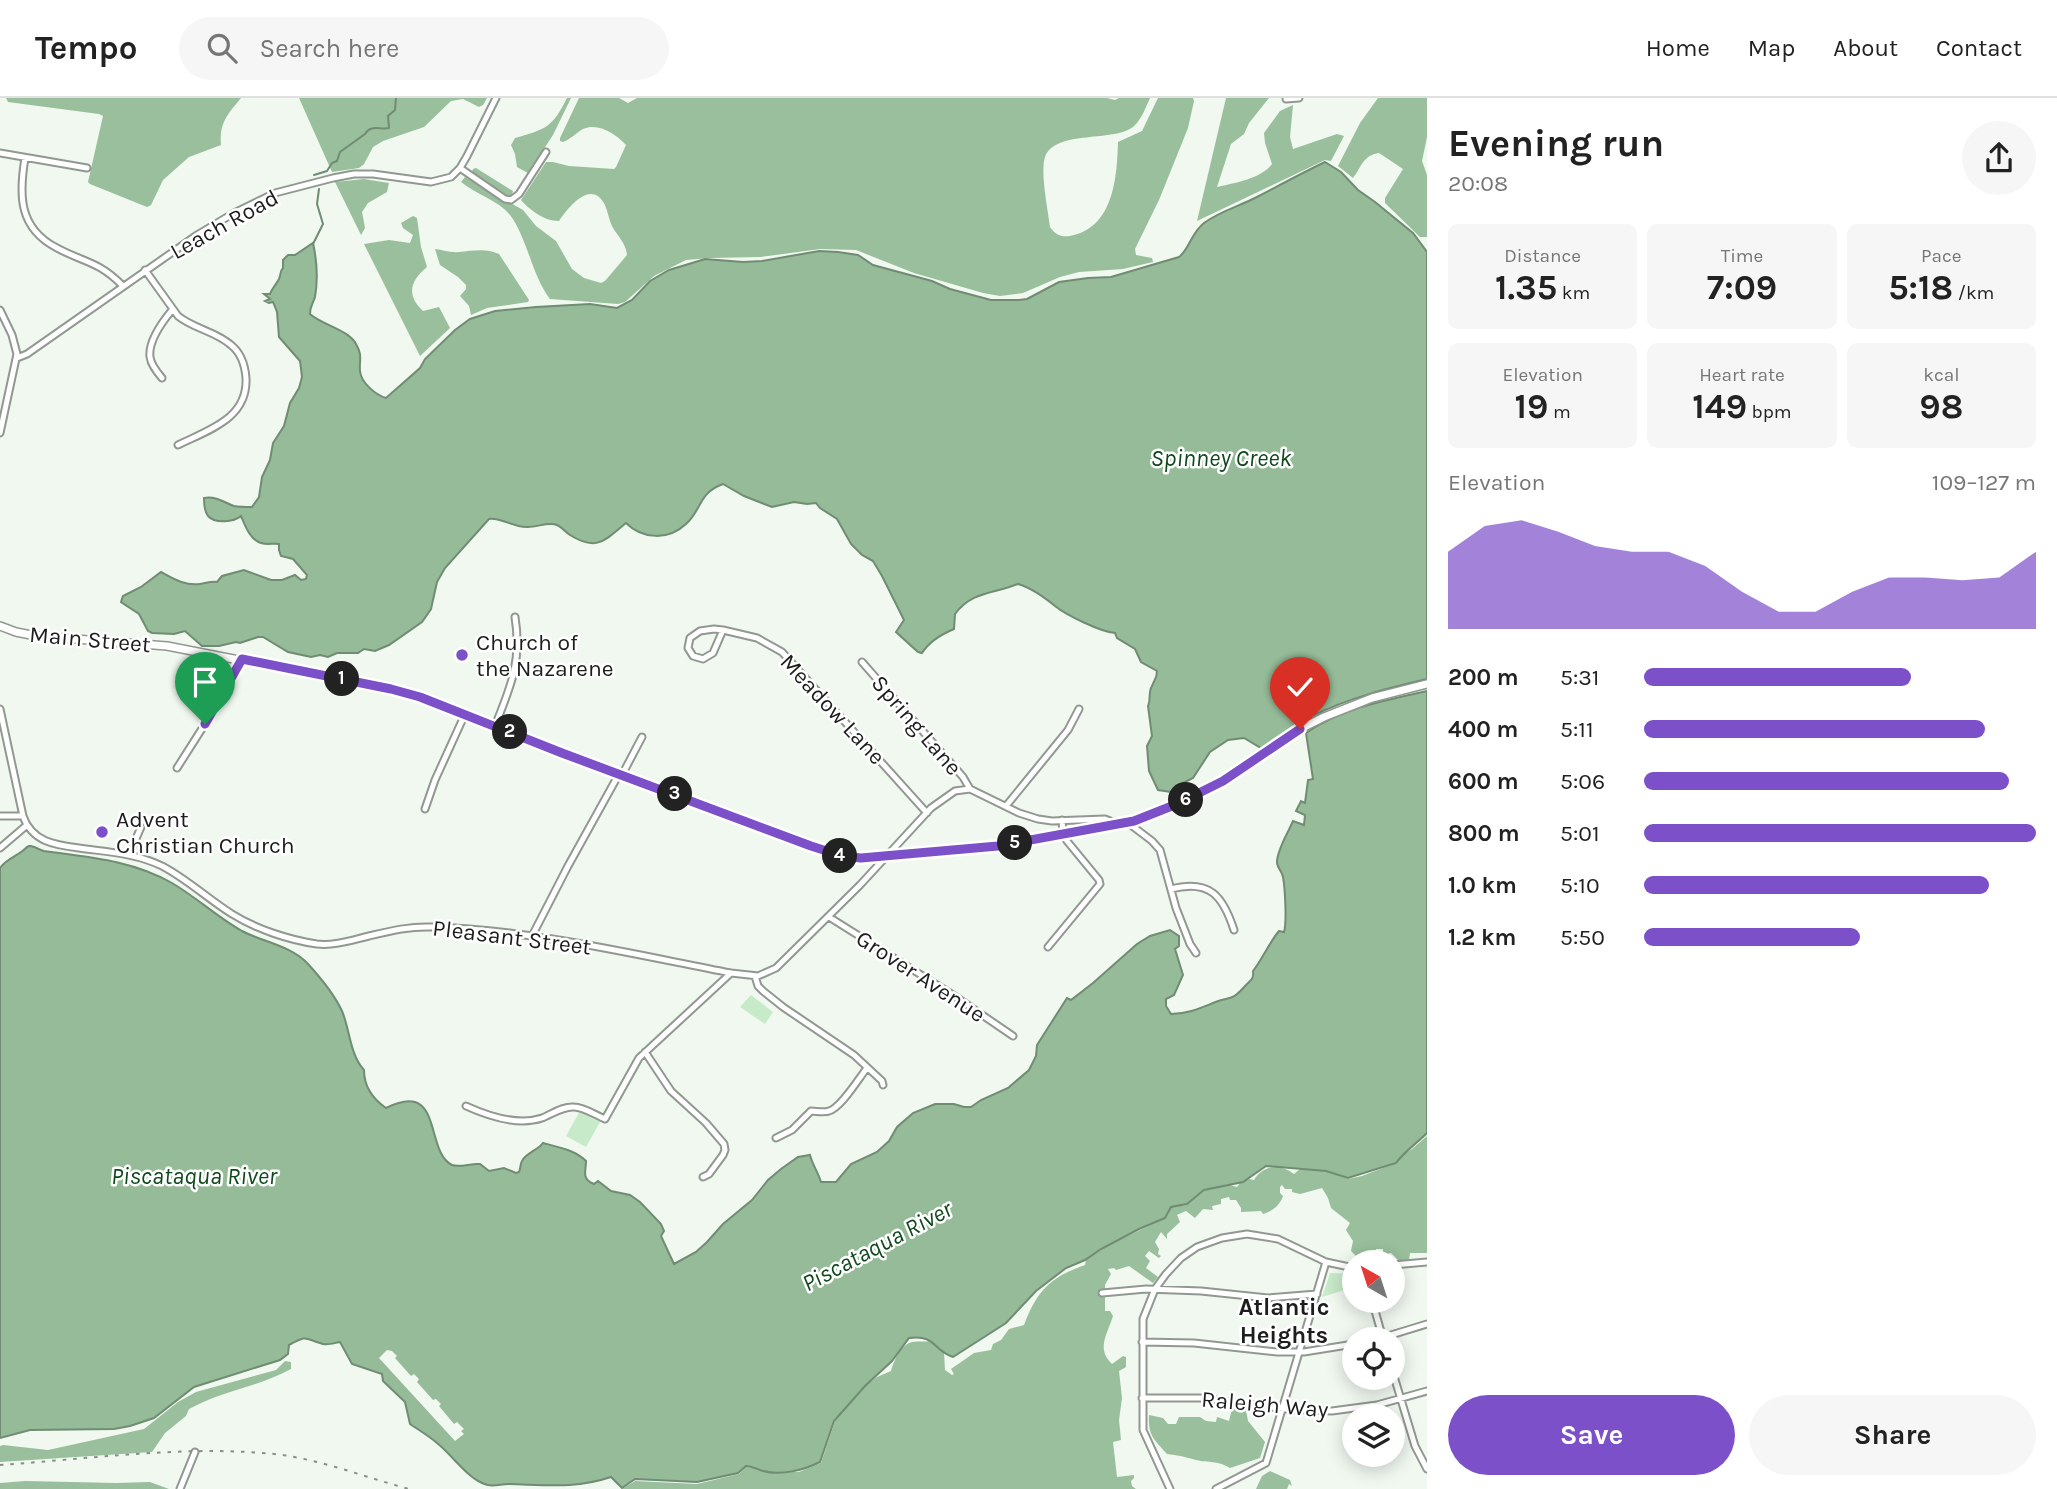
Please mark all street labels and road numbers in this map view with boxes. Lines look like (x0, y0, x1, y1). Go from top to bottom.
street label: Leach Road (165, 184, 283, 265)
street label: Main Street (28, 621, 152, 658)
street label: Meadow Lane (775, 648, 891, 770)
street label: Spring Lane (866, 670, 967, 781)
street label: Pleasant Street (431, 914, 593, 961)
street label: Grover Avenue (851, 925, 990, 1028)
street label: Raleigh Way (1200, 1385, 1330, 1424)

